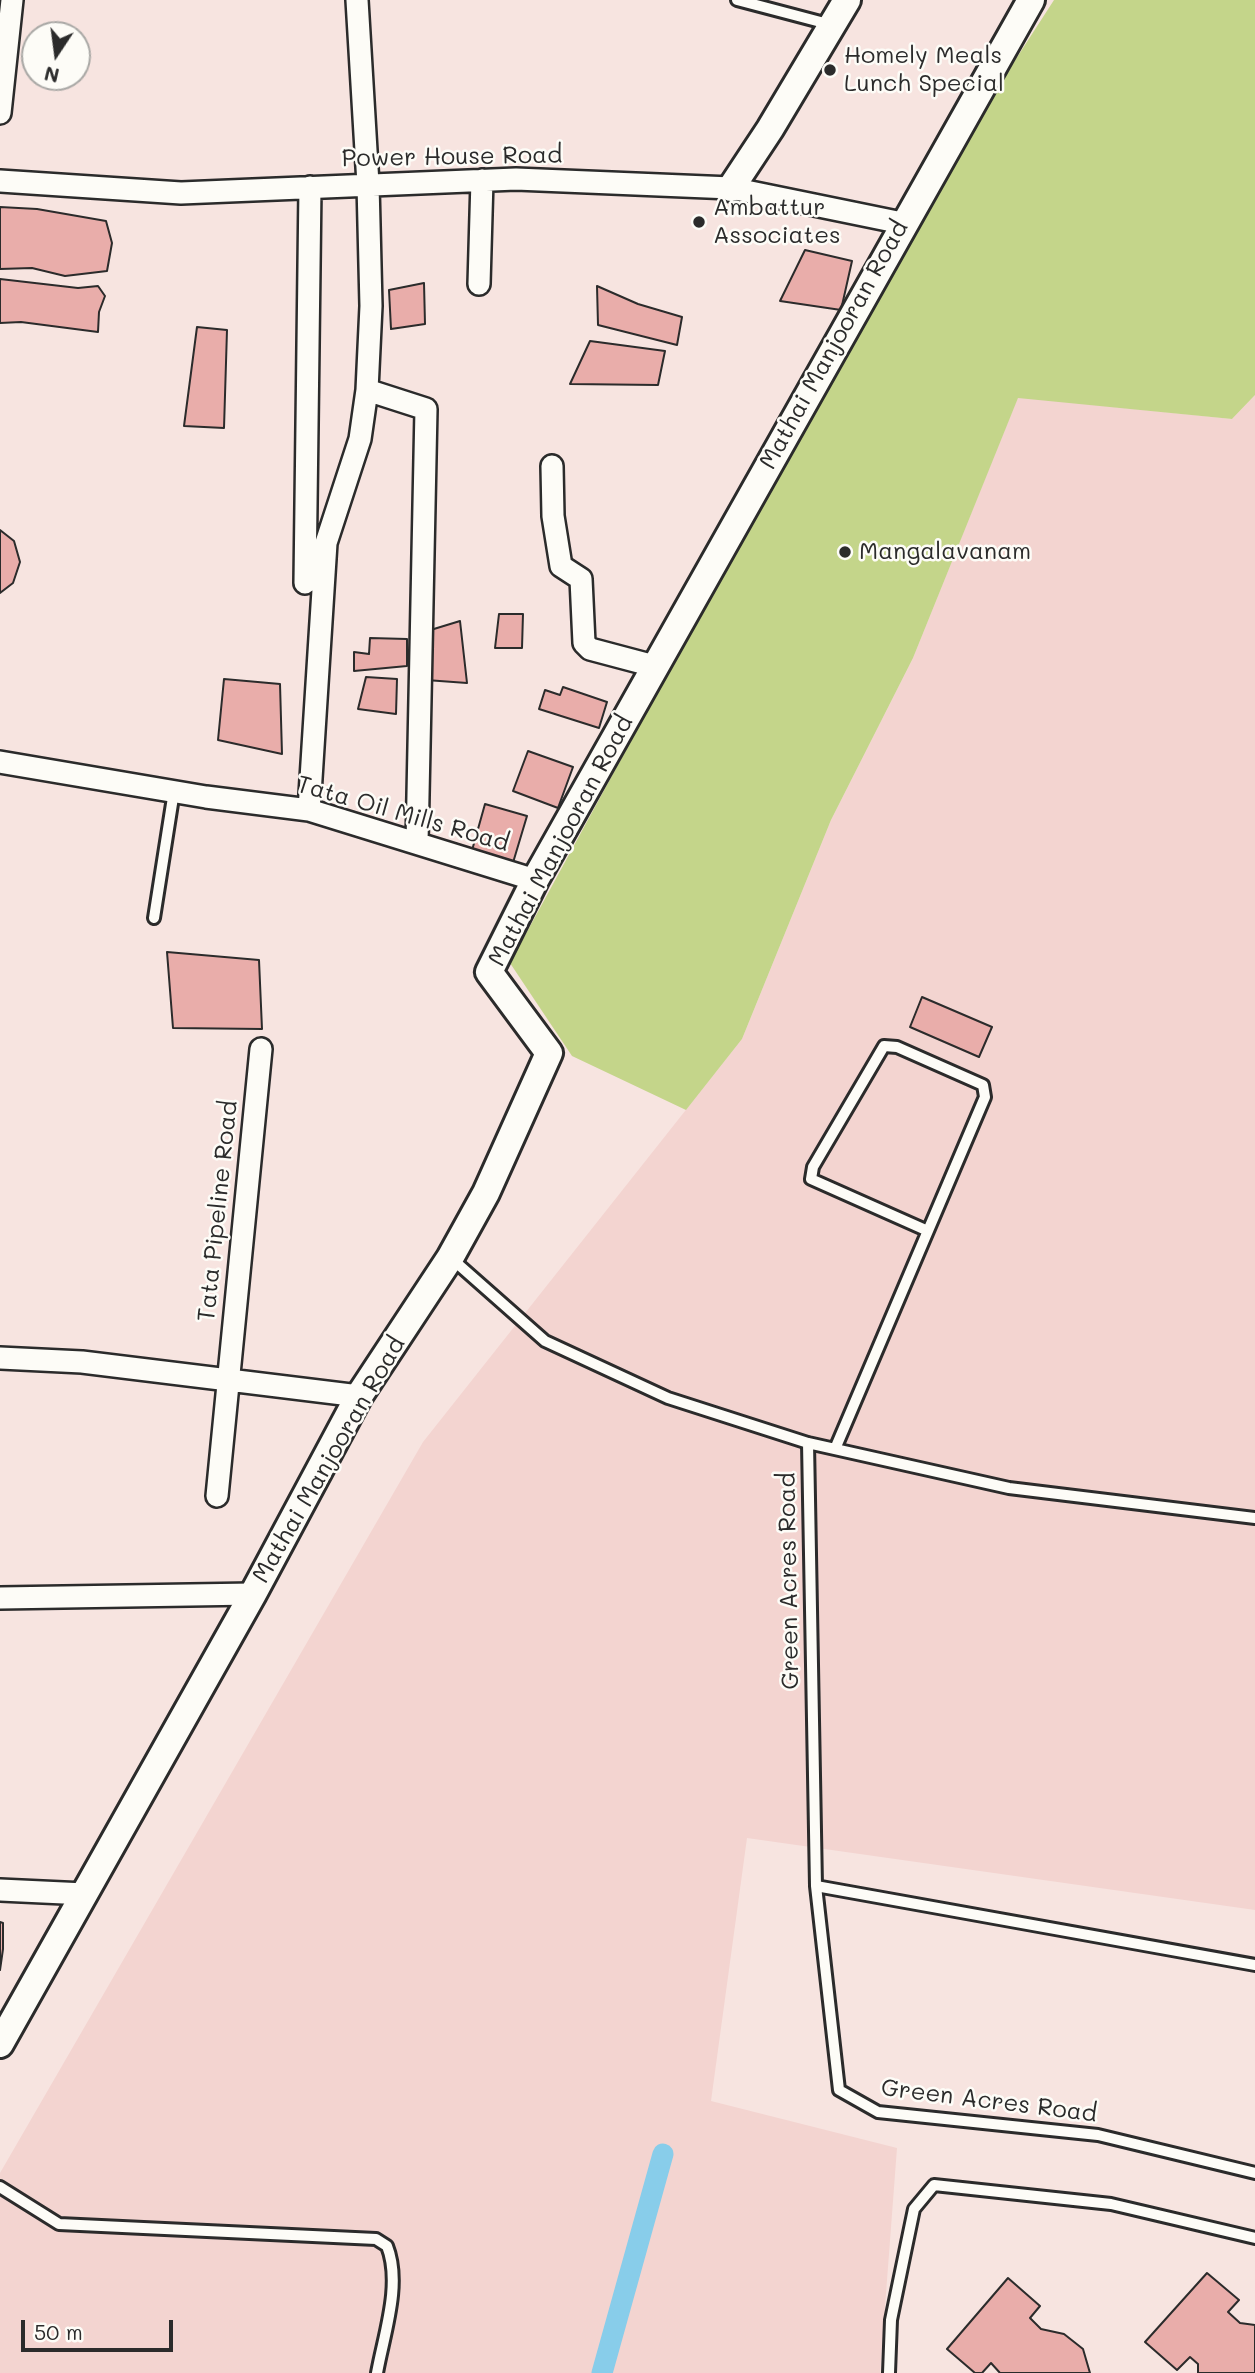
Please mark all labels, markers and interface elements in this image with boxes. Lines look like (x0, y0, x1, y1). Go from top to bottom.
north arrow (21, 21, 91, 91)
place label: Homely Meals Lunch Special (844, 42, 1004, 98)
text: N (42, 61, 61, 89)
marker: Homely Meals Lunch Special (822, 62, 838, 78)
street label: Power House Road (341, 141, 563, 173)
place label: Ambattur Associates (713, 194, 841, 250)
marker: Ambattur Associates (691, 214, 707, 230)
street label: Mathai Manjooran Road (754, 216, 914, 474)
place label: Mangalavanam (859, 538, 1031, 566)
marker: Mangalavanam (837, 544, 853, 560)
street label: Mathai Manjooran Road (483, 711, 639, 971)
street label: Tata Oil Mills Road (294, 770, 512, 858)
street label: Tata Pipeline Road (192, 1099, 244, 1323)
street label: Mathai Manjooran Road (247, 1332, 411, 1588)
street label: Green Acres Road (773, 1472, 805, 1690)
street label: Green Acres Road (879, 2073, 1099, 2129)
scale bar (24, 2306, 177, 2350)
text: 50 m (34, 2318, 83, 2345)

